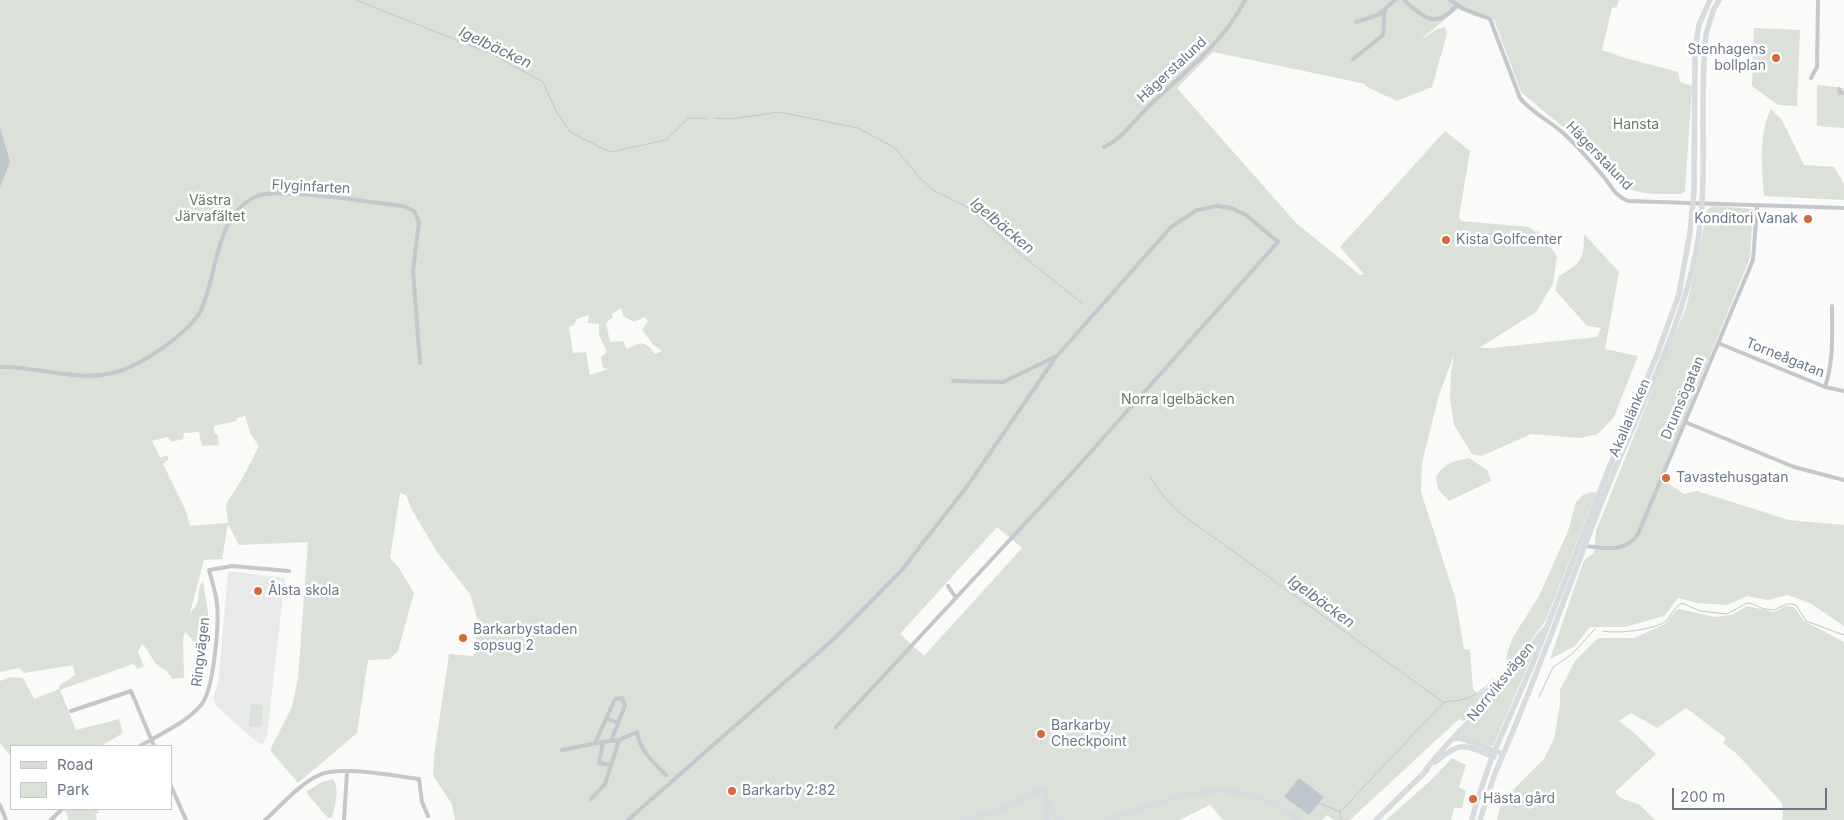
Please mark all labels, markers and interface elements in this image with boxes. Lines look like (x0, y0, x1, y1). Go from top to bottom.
water label: Igelbäcken (456, 23, 534, 73)
street label: Hägerstalund (1134, 34, 1210, 106)
place label: Stenhagens bollplan (1688, 42, 1766, 74)
marker: Stenhagens bollplan (1770, 52, 1782, 64)
park label: Hansta (1613, 117, 1659, 133)
street label: Hägerstalund (1562, 118, 1636, 194)
street label: Flyginfarten (271, 177, 351, 197)
park label: Västra Järvafältet (175, 193, 245, 226)
water label: Igelbäcken (966, 194, 1038, 258)
place label: Konditori Vanak (1694, 211, 1798, 227)
marker: Konditori Vanak (1802, 213, 1814, 225)
place label: Kista Golfcenter (1456, 232, 1562, 248)
marker: Kista Golfcenter (1440, 234, 1452, 246)
street label: Torneågatan (1743, 335, 1827, 381)
street label: Drumsögatan (1658, 354, 1708, 442)
street label: Akallalänken (1606, 376, 1654, 460)
park label: Norra Igelbäcken (1121, 392, 1235, 408)
place label: Tavastehusgatan (1676, 470, 1788, 486)
marker: Tavastehusgatan (1660, 472, 1672, 484)
water label: Igelbäcken (1284, 572, 1358, 632)
place label: Ålsta skola (268, 583, 339, 599)
marker: Ålsta skola (252, 585, 264, 597)
street label: Ringvägen (188, 616, 214, 688)
place label: Barkarbystaden sopsug 2 (473, 622, 578, 654)
marker: Barkarbystaden sopsug 2 (457, 632, 469, 644)
street label: Norrviksvägen (1464, 639, 1538, 725)
place label: Barkarby Checkpoint (1051, 718, 1127, 750)
marker: Barkarby Checkpoint (1035, 728, 1047, 740)
legend (10, 745, 172, 810)
text: Road (57, 755, 93, 774)
scale bar (1674, 778, 1829, 810)
text: Park (57, 780, 89, 799)
place label: Barkarby 2:82 (742, 783, 835, 799)
marker: Barkarby 2:82 (726, 785, 738, 797)
text: 200 m (1680, 787, 1725, 806)
place label: Hästa gård (1483, 791, 1555, 807)
marker: Hästa gård (1467, 793, 1479, 805)

